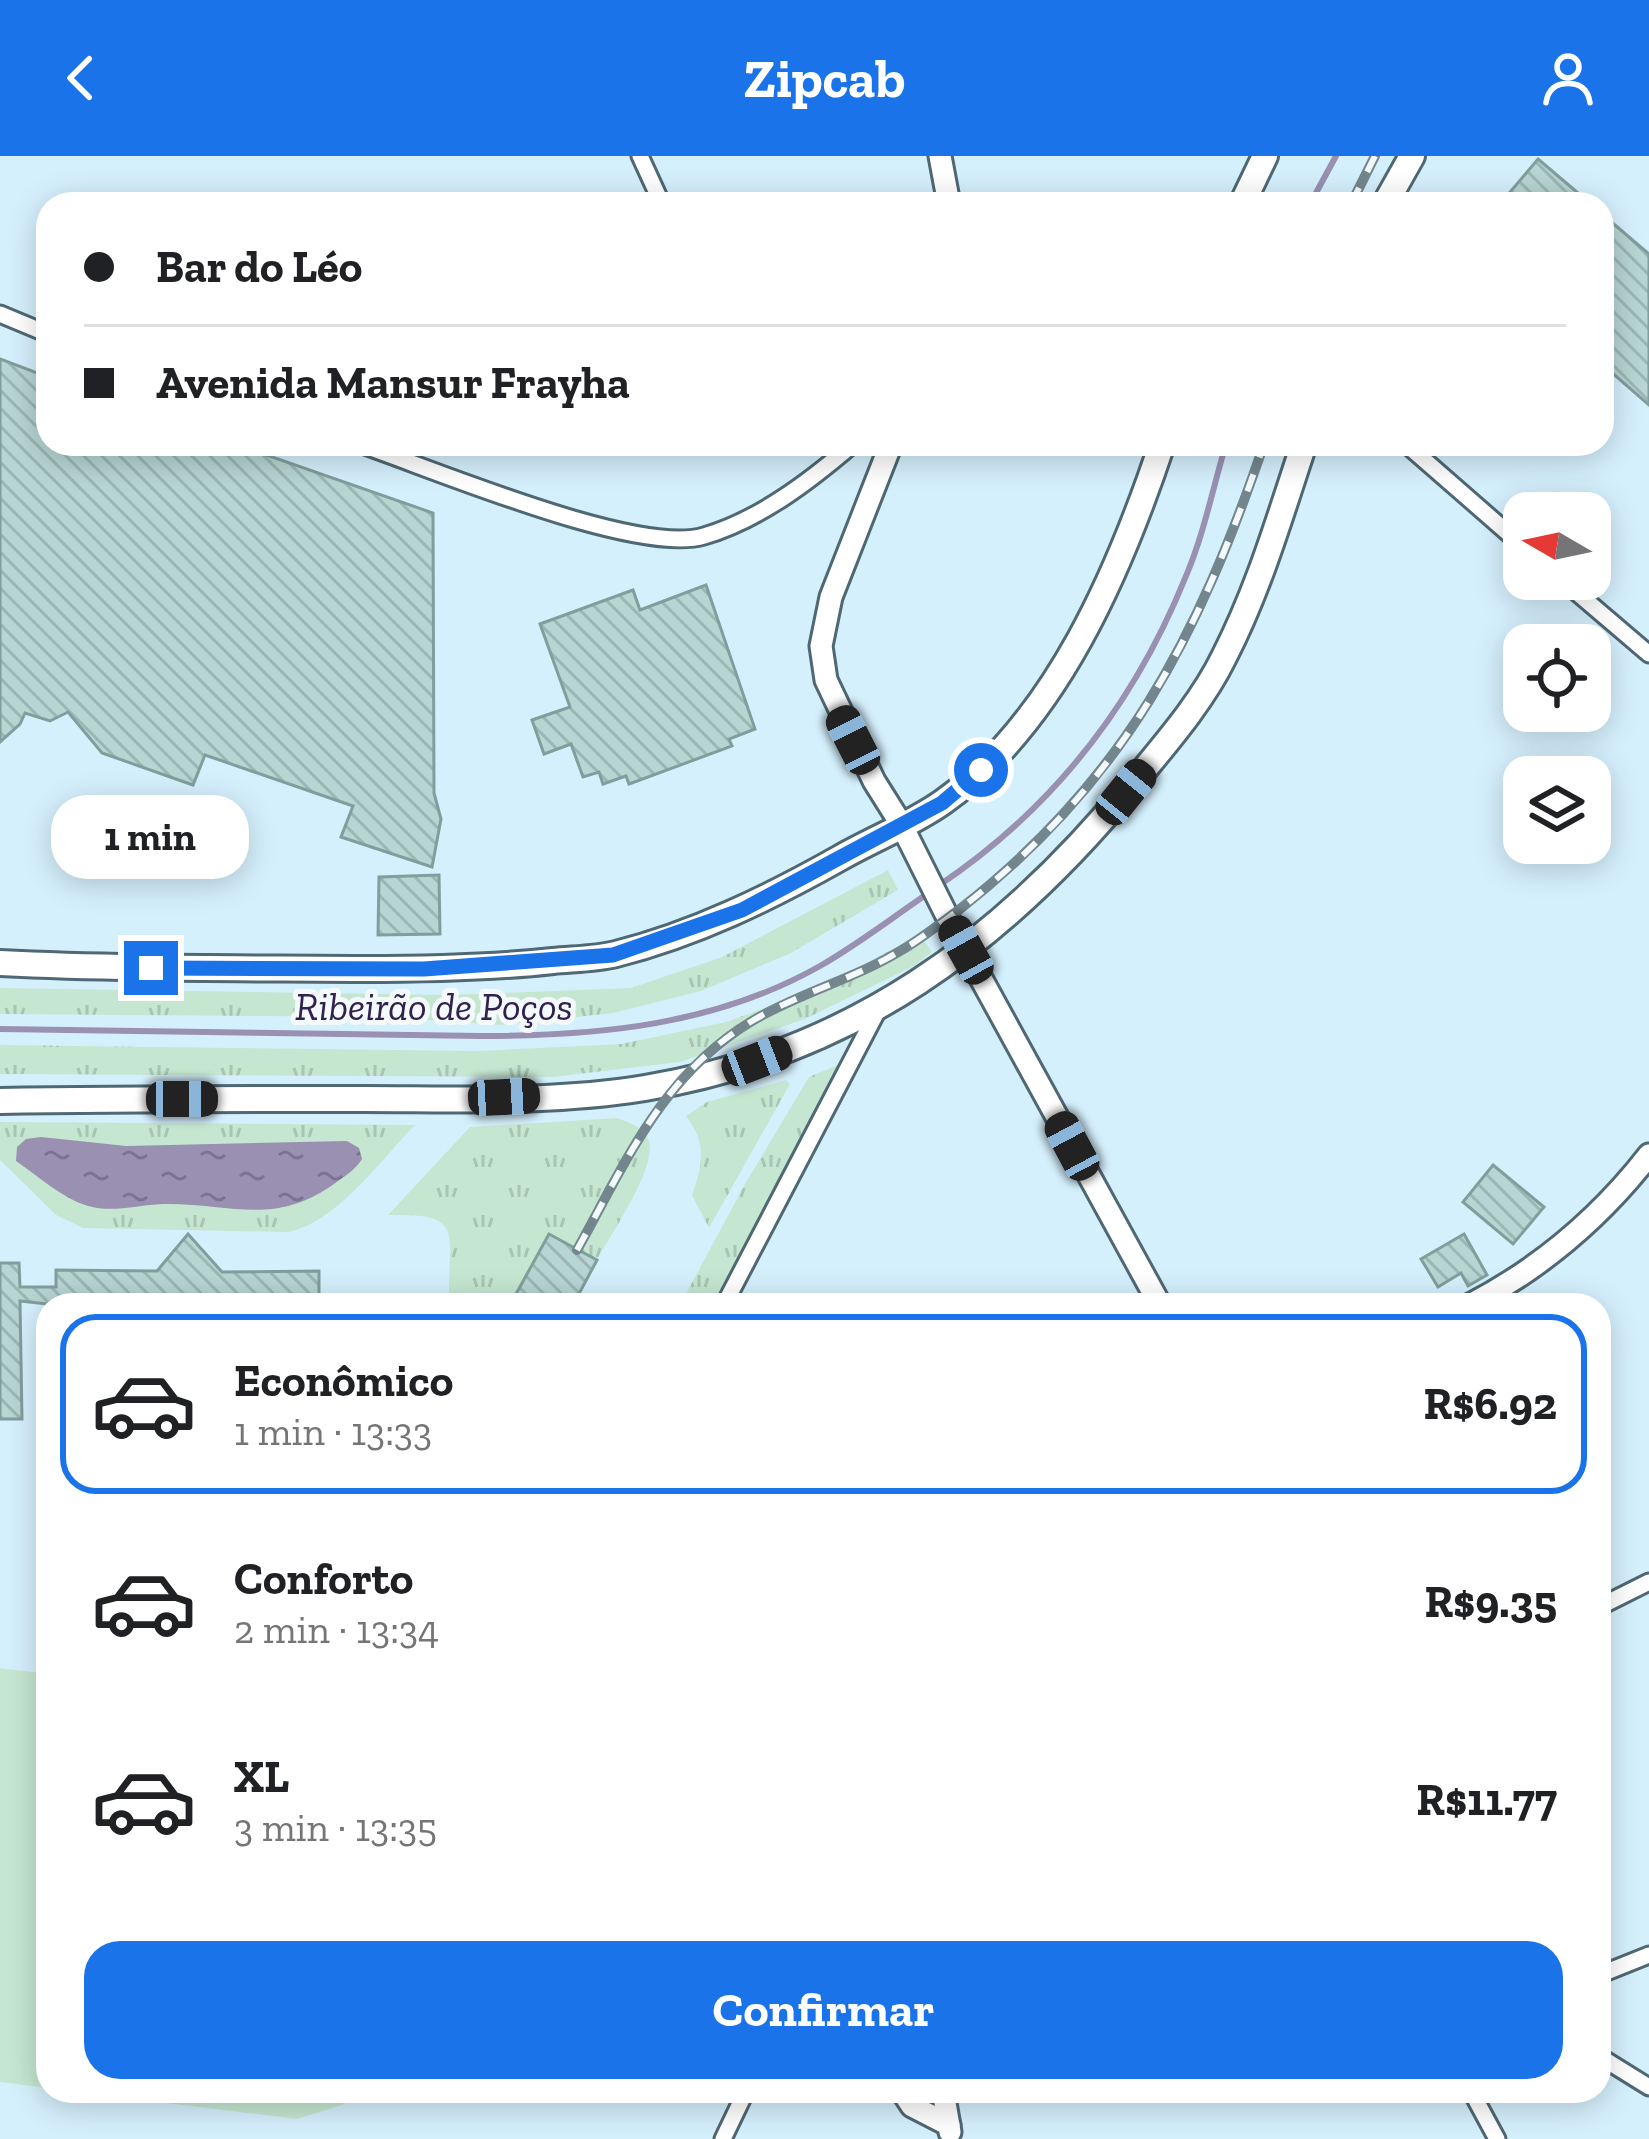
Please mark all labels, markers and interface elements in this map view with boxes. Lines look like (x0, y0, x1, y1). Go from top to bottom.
icon: back (48, 45, 114, 111)
icon: person (1535, 45, 1601, 111)
text: Zipcab (744, 46, 905, 111)
text: Bar do Léo (156, 240, 362, 294)
text: Avenida Mansur Frayha (156, 356, 630, 410)
north arrow (1503, 492, 1611, 600)
map controls (1503, 492, 1611, 864)
button: locate (1503, 624, 1611, 732)
car (821, 700, 885, 780)
route start (954, 743, 1008, 797)
car (1089, 753, 1163, 831)
button: layers (1503, 756, 1611, 864)
callout: 1 min (52, 794, 250, 878)
text: 1 min (104, 813, 196, 860)
car (933, 910, 999, 990)
route end (124, 941, 178, 995)
water label: Ribeirão de Poços (295, 983, 573, 1030)
car (717, 1031, 797, 1091)
car (467, 1077, 541, 1117)
car (146, 1081, 218, 1117)
car (1039, 1106, 1105, 1186)
icon: car (90, 1350, 198, 1458)
text: Econômico (234, 1354, 453, 1408)
text: R$6.92 (1424, 1377, 1557, 1431)
text: 1 min · 13:33 (234, 1408, 432, 1455)
icon: car (90, 1548, 198, 1656)
text: Conforto (234, 1552, 413, 1606)
text: R$9.35 (1424, 1575, 1557, 1629)
text: 2 min · 13:34 (234, 1606, 439, 1653)
icon: car (90, 1746, 198, 1854)
text: XL (234, 1750, 289, 1804)
text: R$11.77 (1416, 1773, 1557, 1827)
text: 3 min · 13:35 (234, 1804, 437, 1851)
button: Confirmar (84, 1941, 1563, 2079)

